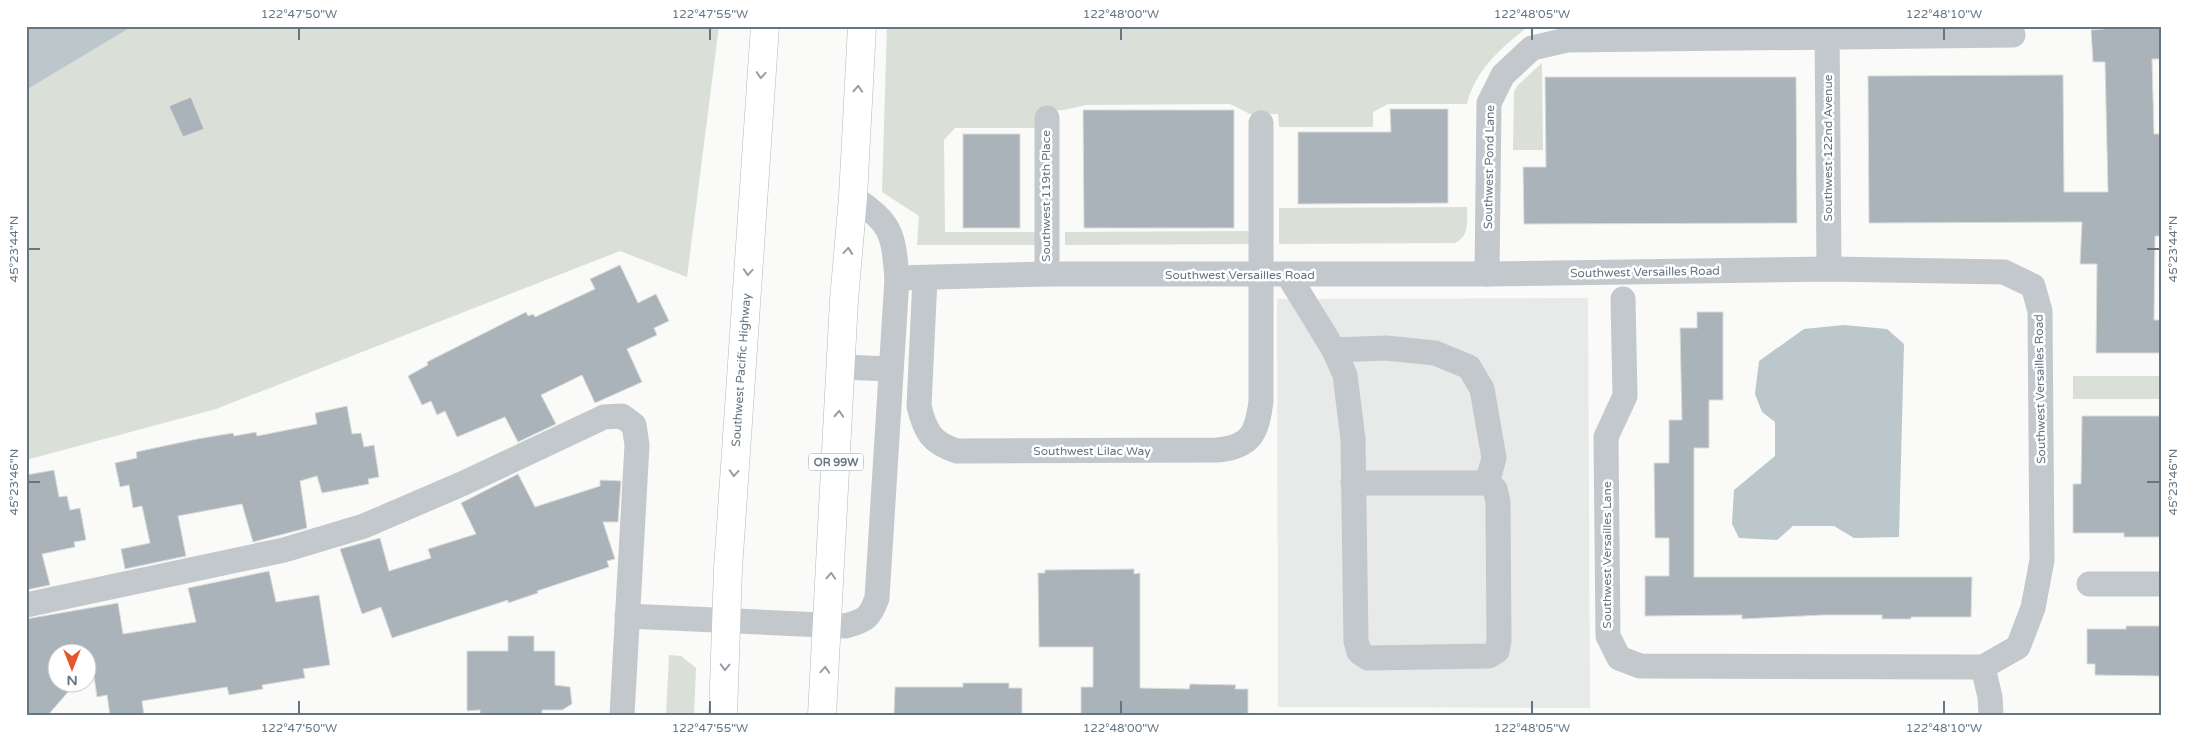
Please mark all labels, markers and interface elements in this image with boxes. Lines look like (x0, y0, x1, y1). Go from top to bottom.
text: 122°47'50"W (261, 7, 337, 21)
text: 122°47'55"W (672, 7, 748, 21)
text: 122°48'00"W (1083, 7, 1159, 21)
text: 122°48'05"W (1494, 7, 1570, 21)
text: 122°48'10"W (1906, 7, 1982, 21)
one-way arrow (756, 71, 767, 79)
street label: Southwest 122nd Avenue (1821, 74, 1835, 221)
one-way arrow (853, 85, 864, 93)
street label: Southwest Pond Lane (1481, 105, 1497, 229)
street label: Southwest 119th Place (1039, 130, 1053, 262)
text: 45°23'44"N (7, 216, 21, 282)
text: 45°23'44"N (2166, 216, 2180, 282)
one-way arrow (842, 247, 853, 255)
street label: Southwest Versailles Road (1570, 264, 1720, 280)
one-way arrow (742, 268, 753, 276)
street label: Southwest Versailles Road (1165, 268, 1315, 282)
street label: Southwest Pacific Highway (729, 292, 753, 447)
street label: Southwest Versailles Road (2032, 314, 2048, 464)
one-way arrow (833, 409, 844, 417)
street label: Southwest Lilac Way (1033, 444, 1151, 458)
text: 45°23'46"N (7, 449, 21, 515)
text: 45°23'46"N (2166, 449, 2180, 515)
road number: OR 99W (808, 454, 864, 471)
one-way arrow (729, 469, 740, 477)
street label: Southwest Versailles Lane (1600, 481, 1614, 629)
one-way arrow (825, 572, 836, 580)
north arrow (48, 644, 98, 694)
one-way arrow (719, 664, 730, 672)
one-way arrow (819, 665, 830, 673)
text: N (66, 672, 78, 689)
text: 122°47'50"W (261, 721, 337, 735)
text: 122°47'55"W (672, 721, 748, 735)
text: 122°48'00"W (1083, 721, 1159, 735)
text: 122°48'05"W (1494, 721, 1570, 735)
text: 122°48'10"W (1906, 721, 1982, 735)

